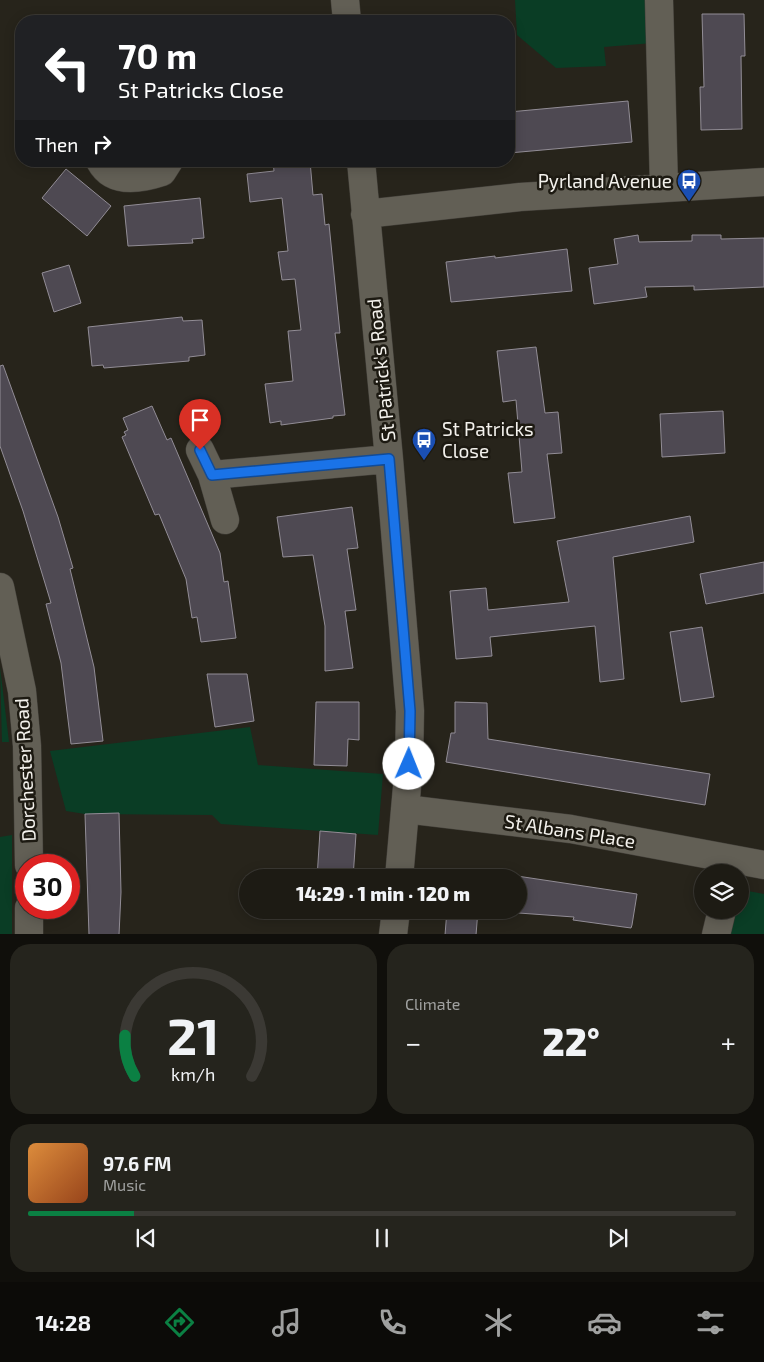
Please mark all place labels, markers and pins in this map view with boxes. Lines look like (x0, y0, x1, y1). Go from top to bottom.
bus stop icon: Pyrland Avenue (676, 168, 702, 202)
place label: Pyrland Avenue (538, 169, 672, 192)
pin (179, 399, 221, 450)
place label: St Patricks Close (442, 417, 534, 462)
bus stop icon: St Patricks Close (411, 427, 437, 461)

